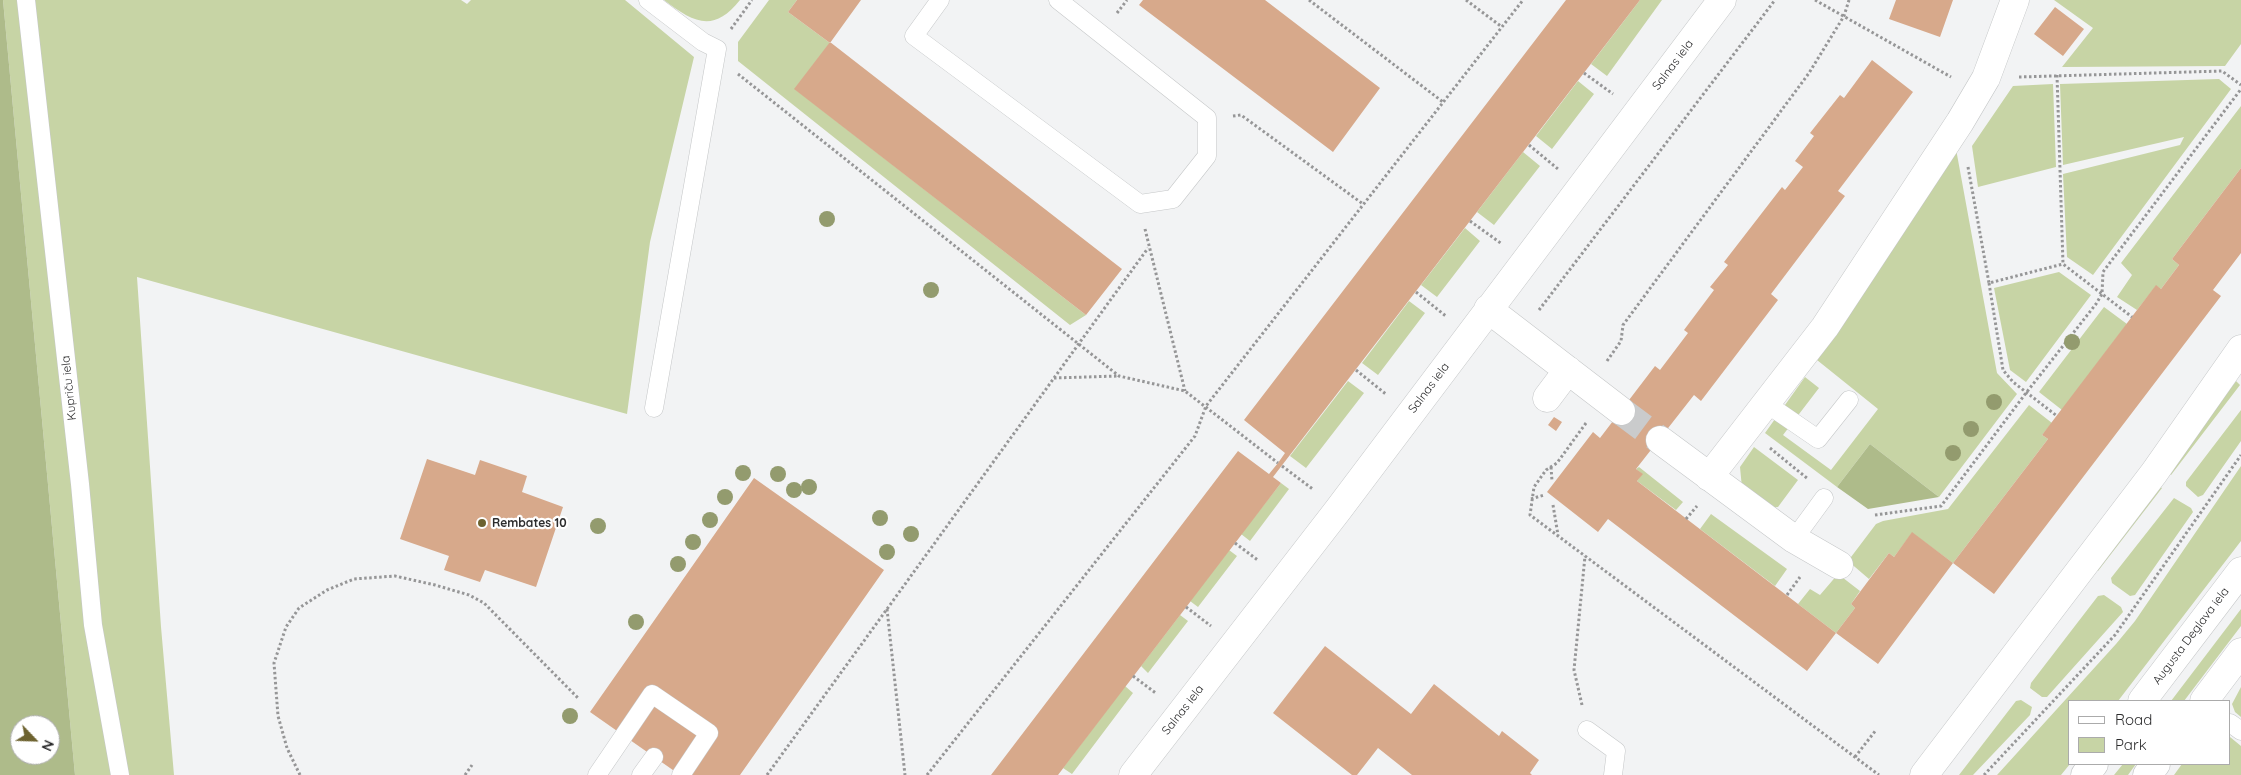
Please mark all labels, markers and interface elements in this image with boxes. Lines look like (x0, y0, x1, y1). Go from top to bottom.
street label: Salnas iela (1649, 37, 1697, 93)
street label: Kupriču iela (58, 355, 80, 421)
street label: Salnas iela (1405, 360, 1453, 416)
place label: Rembates 10 (492, 516, 567, 530)
marker: Rembates 10 (476, 517, 488, 529)
street label: Augusta Deglava iela (2150, 585, 2232, 687)
street label: Salnas iela (1159, 682, 1207, 738)
legend (2068, 700, 2231, 765)
text: Road (2115, 710, 2152, 729)
north arrow (10, 715, 60, 765)
text: Park (2115, 735, 2147, 754)
text: N (37, 737, 58, 754)

